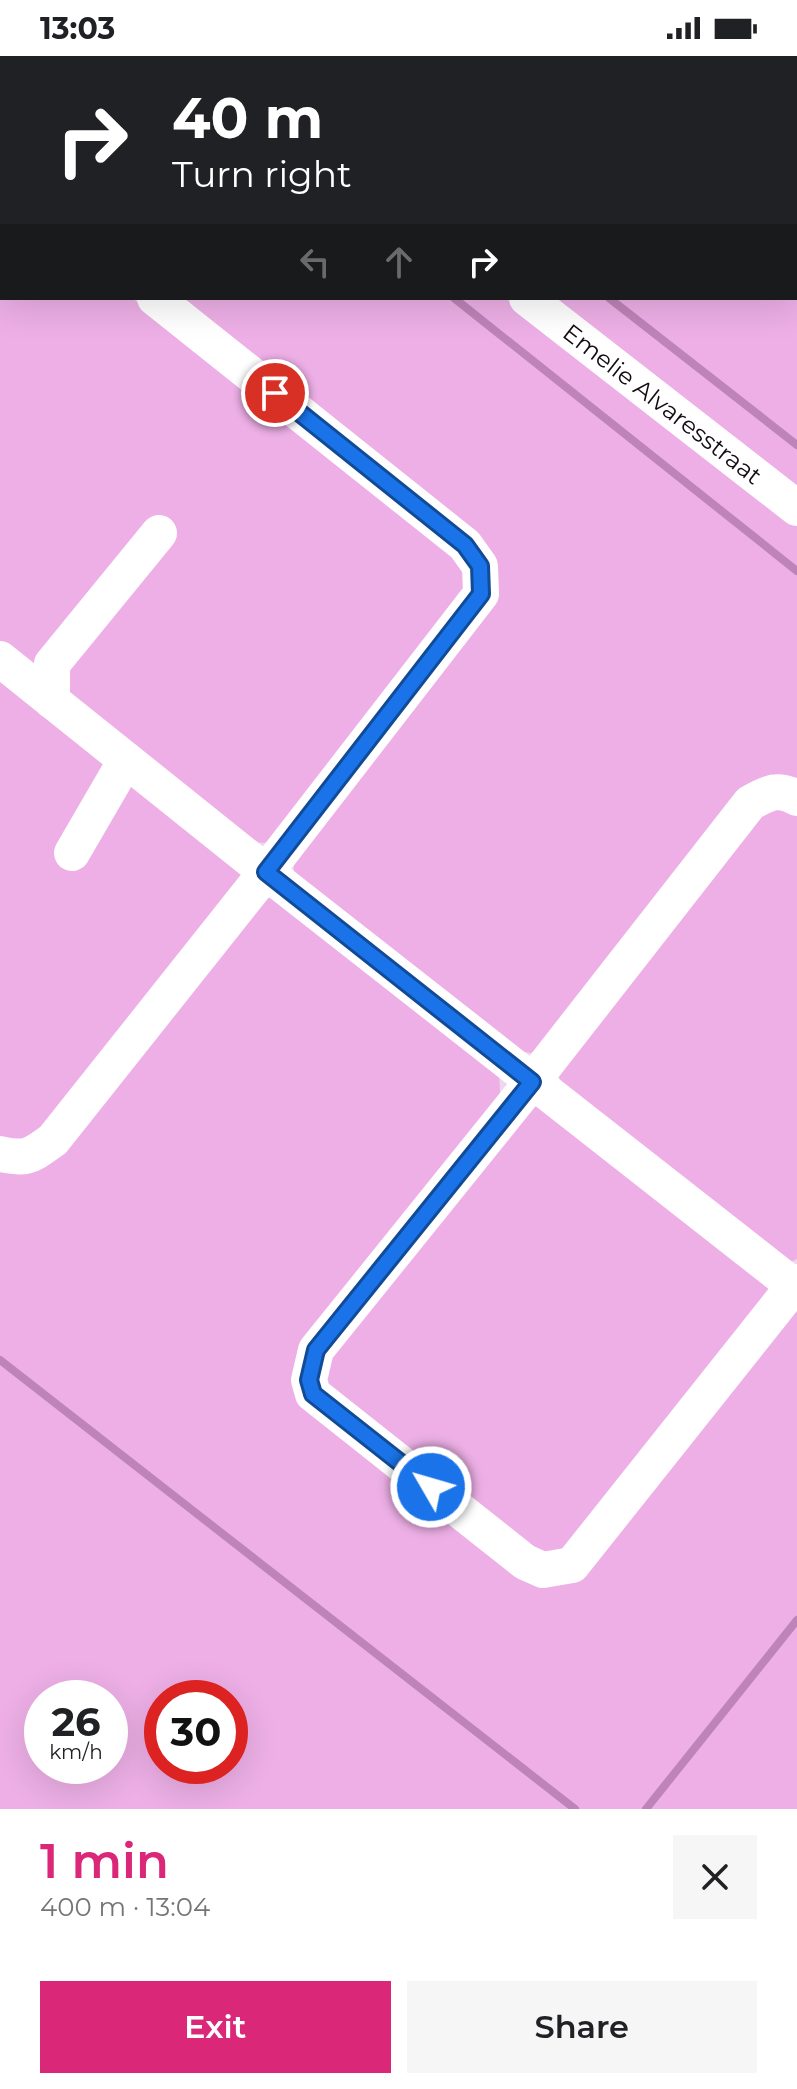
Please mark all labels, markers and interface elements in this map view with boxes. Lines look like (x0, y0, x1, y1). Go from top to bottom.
text: 13:03 (40, 10, 115, 47)
text: 40 m (172, 84, 323, 152)
icon: right (40, 88, 144, 192)
text: Turn right (172, 152, 352, 196)
icon: left (293, 240, 337, 284)
icon: ahead (377, 240, 421, 284)
icon: right (461, 240, 505, 284)
street label: Emelie Alvaresstraat (558, 317, 768, 490)
pin (241, 359, 309, 427)
icon: arrive (253, 371, 297, 415)
position arrow (389, 1445, 473, 1529)
speed limit sign: 30 (144, 1680, 248, 1784)
text: 26 (51, 1697, 101, 1746)
text: km/h (49, 1740, 103, 1764)
text: 1 min (40, 1832, 169, 1890)
button: close (673, 1835, 757, 1919)
text: 400 m · 13:04 (40, 1891, 210, 1923)
button: Exit (40, 1981, 391, 2073)
button: Share (407, 1981, 757, 2073)

